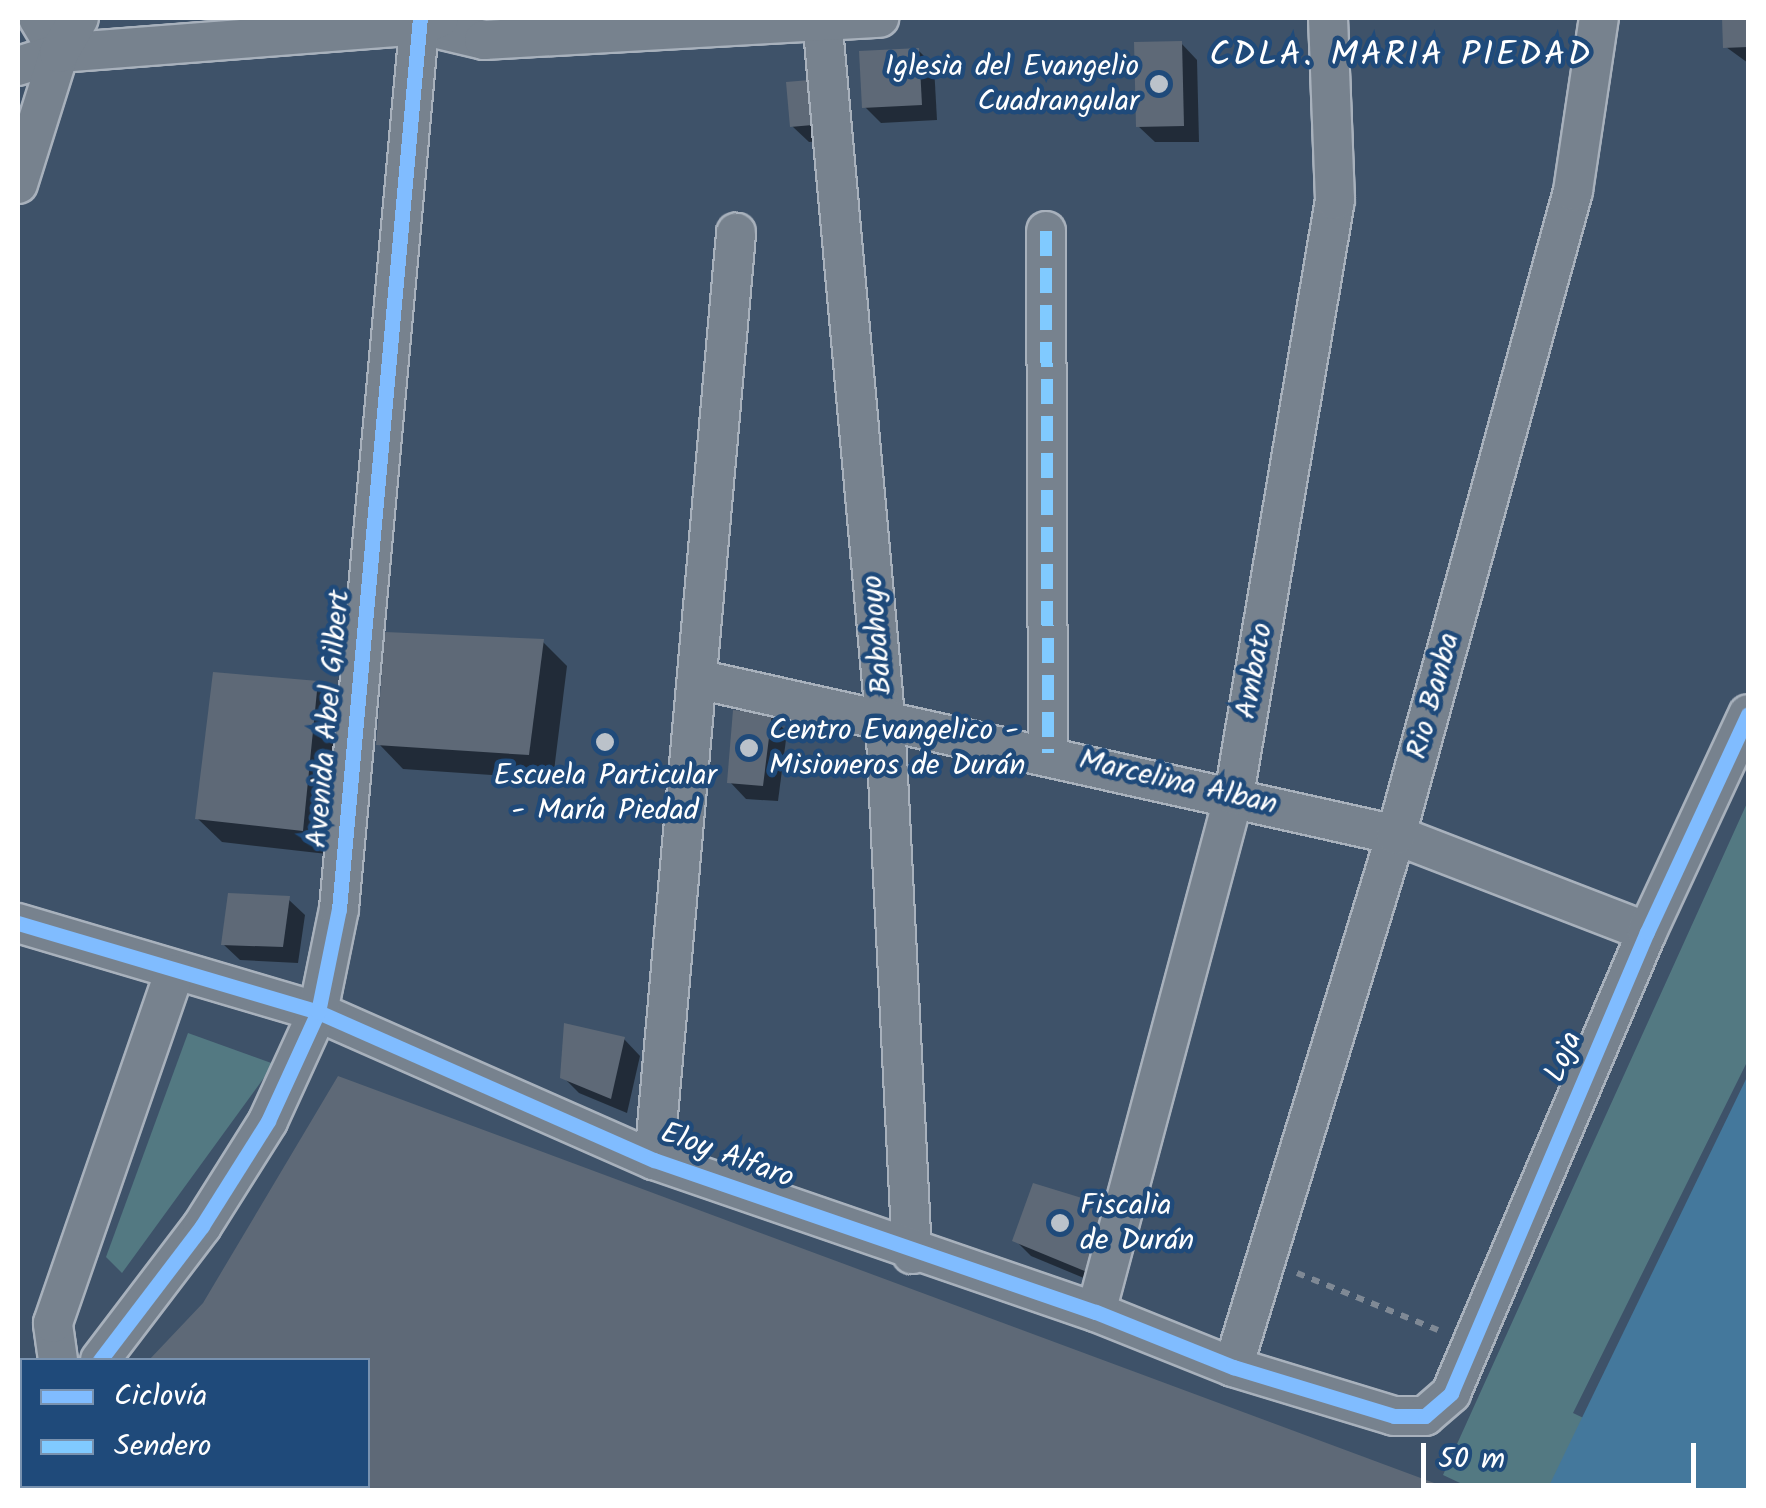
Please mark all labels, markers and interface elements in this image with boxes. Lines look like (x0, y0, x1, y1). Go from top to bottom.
district label: CDLA. MARIA PIEDAD (1209, 35, 1593, 77)
place label: Iglesia del Evangelio Cuadrangular (885, 49, 1139, 120)
marker: Iglesia del Evangelio Cuadrangular (1148, 73, 1170, 95)
street label: Babahoyo (855, 573, 901, 697)
street label: Avenida Abel Gilbert (300, 588, 358, 850)
street label: Ambato (1229, 620, 1281, 722)
street label: Rio Banba (1400, 629, 1468, 763)
place label: Centro Evangelico - Misioneros de Durán (769, 713, 1025, 784)
marker: Escuela Particular - María Piedad (594, 731, 616, 753)
marker: Centro Evangelico - Misioneros de Durán (738, 737, 760, 759)
street label: Marcelina Alban (1075, 743, 1281, 823)
place label: Escuela Particular - María Piedad (493, 758, 717, 828)
street label: Loja (1537, 1026, 1591, 1088)
street label: Eloy Alfaro (656, 1115, 798, 1197)
place label: Fiscalia de Durán (1080, 1188, 1194, 1258)
marker: Fiscalia de Durán (1049, 1212, 1071, 1234)
legend (20, 1358, 370, 1488)
text: Ciclovía (114, 1373, 207, 1421)
text: Sendero (114, 1423, 211, 1471)
scale bar (1426, 1423, 1701, 1485)
text: 50 m (1438, 1436, 1505, 1484)

